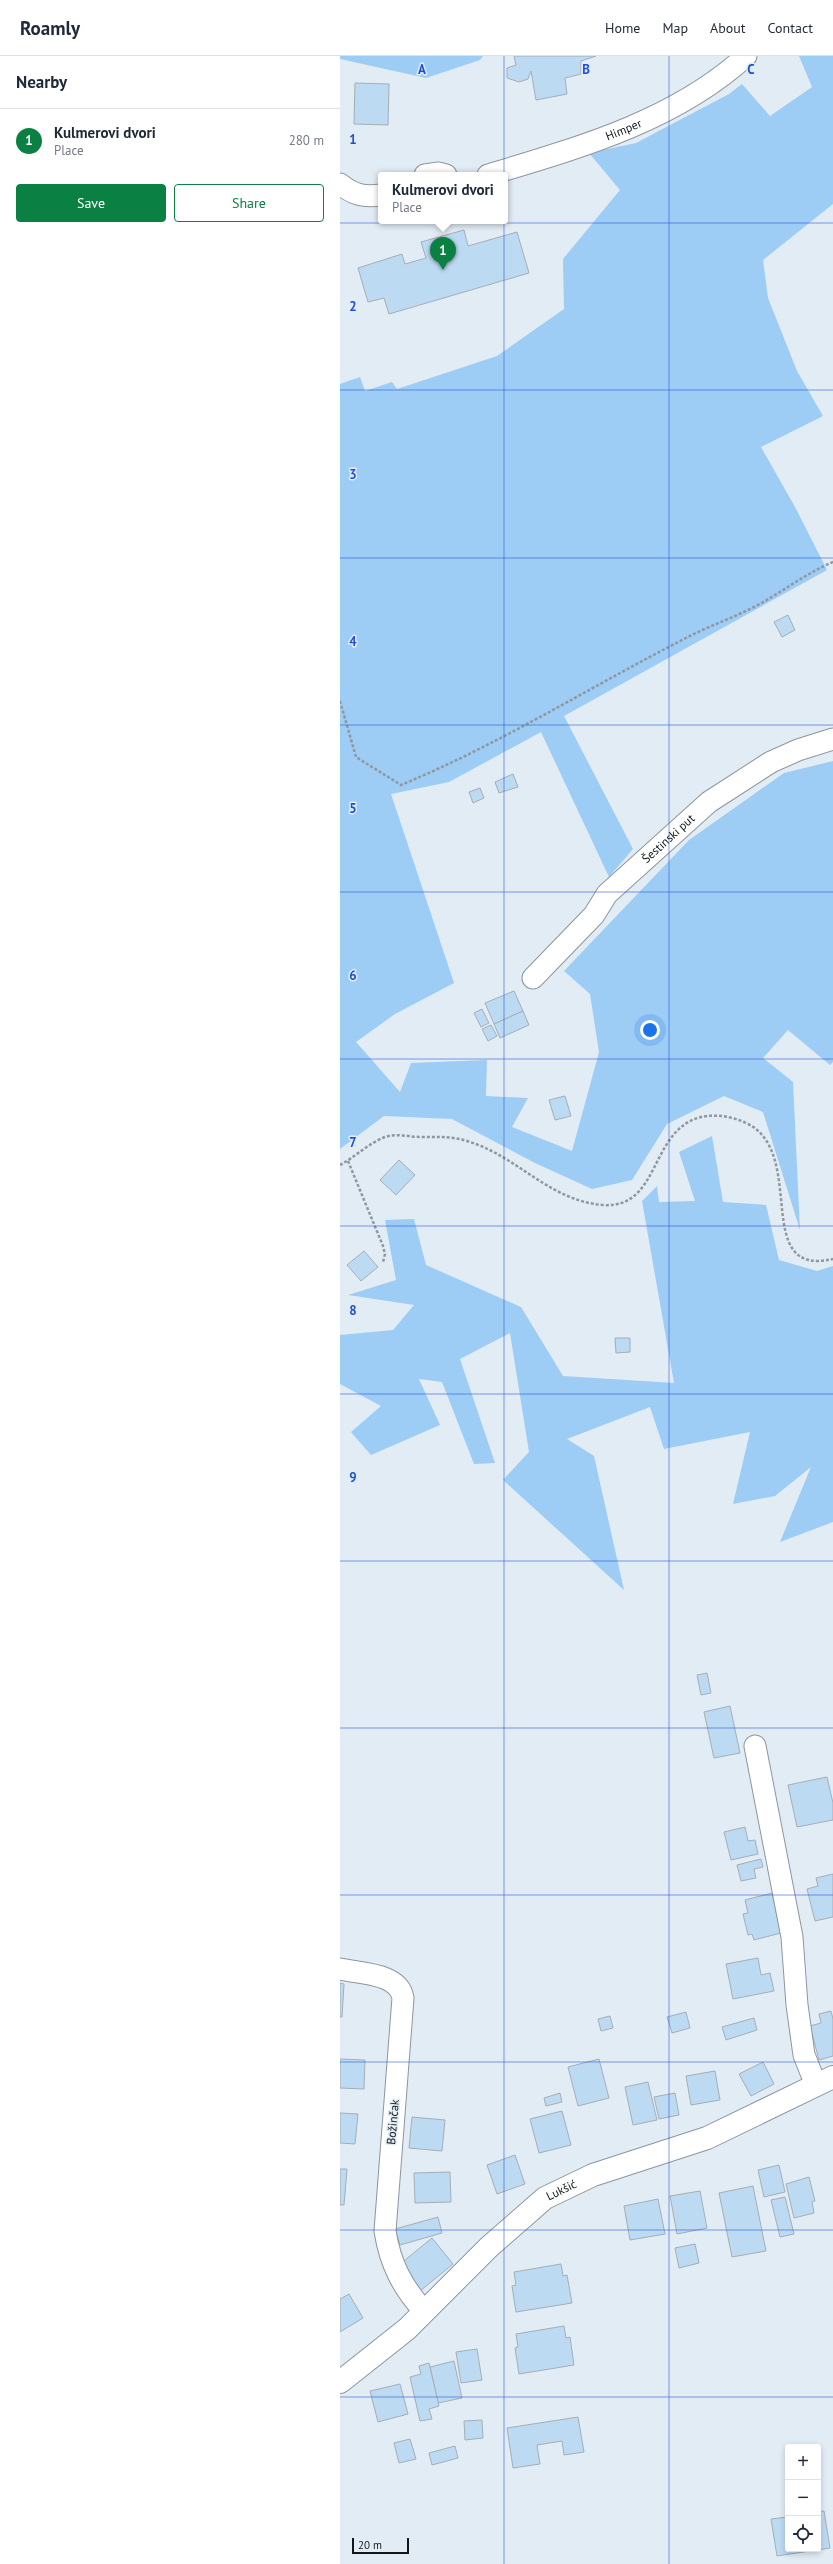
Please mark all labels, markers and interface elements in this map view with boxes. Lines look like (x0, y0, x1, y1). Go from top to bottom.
text: Roamly (20, 16, 80, 40)
text: Home (605, 19, 640, 37)
text: Map (662, 19, 688, 37)
text: About (710, 19, 746, 37)
text: Contact (768, 19, 813, 37)
text: A (418, 61, 426, 78)
text: B (582, 61, 590, 78)
text: C (747, 61, 755, 78)
text: Nearby (16, 71, 67, 93)
street label: Himper (603, 115, 644, 143)
text: Kulmerovi dvori (54, 123, 156, 142)
text: 1 (349, 131, 357, 148)
text: 1 (25, 132, 33, 149)
text: 280 m (289, 132, 324, 149)
text: Place (54, 142, 84, 159)
popup (378, 172, 508, 224)
text: Kulmerovi dvori (392, 180, 494, 199)
button: Save (16, 184, 166, 222)
button: Share (174, 184, 324, 222)
text: Place (392, 199, 422, 216)
pin: 1 (430, 237, 456, 270)
text: 2 (349, 298, 357, 315)
text: 3 (349, 466, 357, 483)
text: 4 (349, 633, 357, 650)
text: 5 (349, 800, 357, 817)
street label: Šestinski put (639, 811, 697, 866)
text: 6 (349, 967, 357, 984)
your location (640, 1020, 660, 1040)
text: 7 (349, 1134, 357, 1151)
text: 8 (349, 1302, 357, 1319)
text: 9 (349, 1469, 357, 1486)
street label: Božinčak (383, 2098, 402, 2145)
street label: Lukšić (544, 2176, 579, 2203)
map controls (785, 2444, 821, 2552)
button: + (785, 2444, 821, 2480)
button: − (785, 2480, 821, 2516)
button: locate (785, 2516, 821, 2552)
scale bar (352, 2536, 409, 2555)
text: 20 m (358, 2538, 382, 2552)

